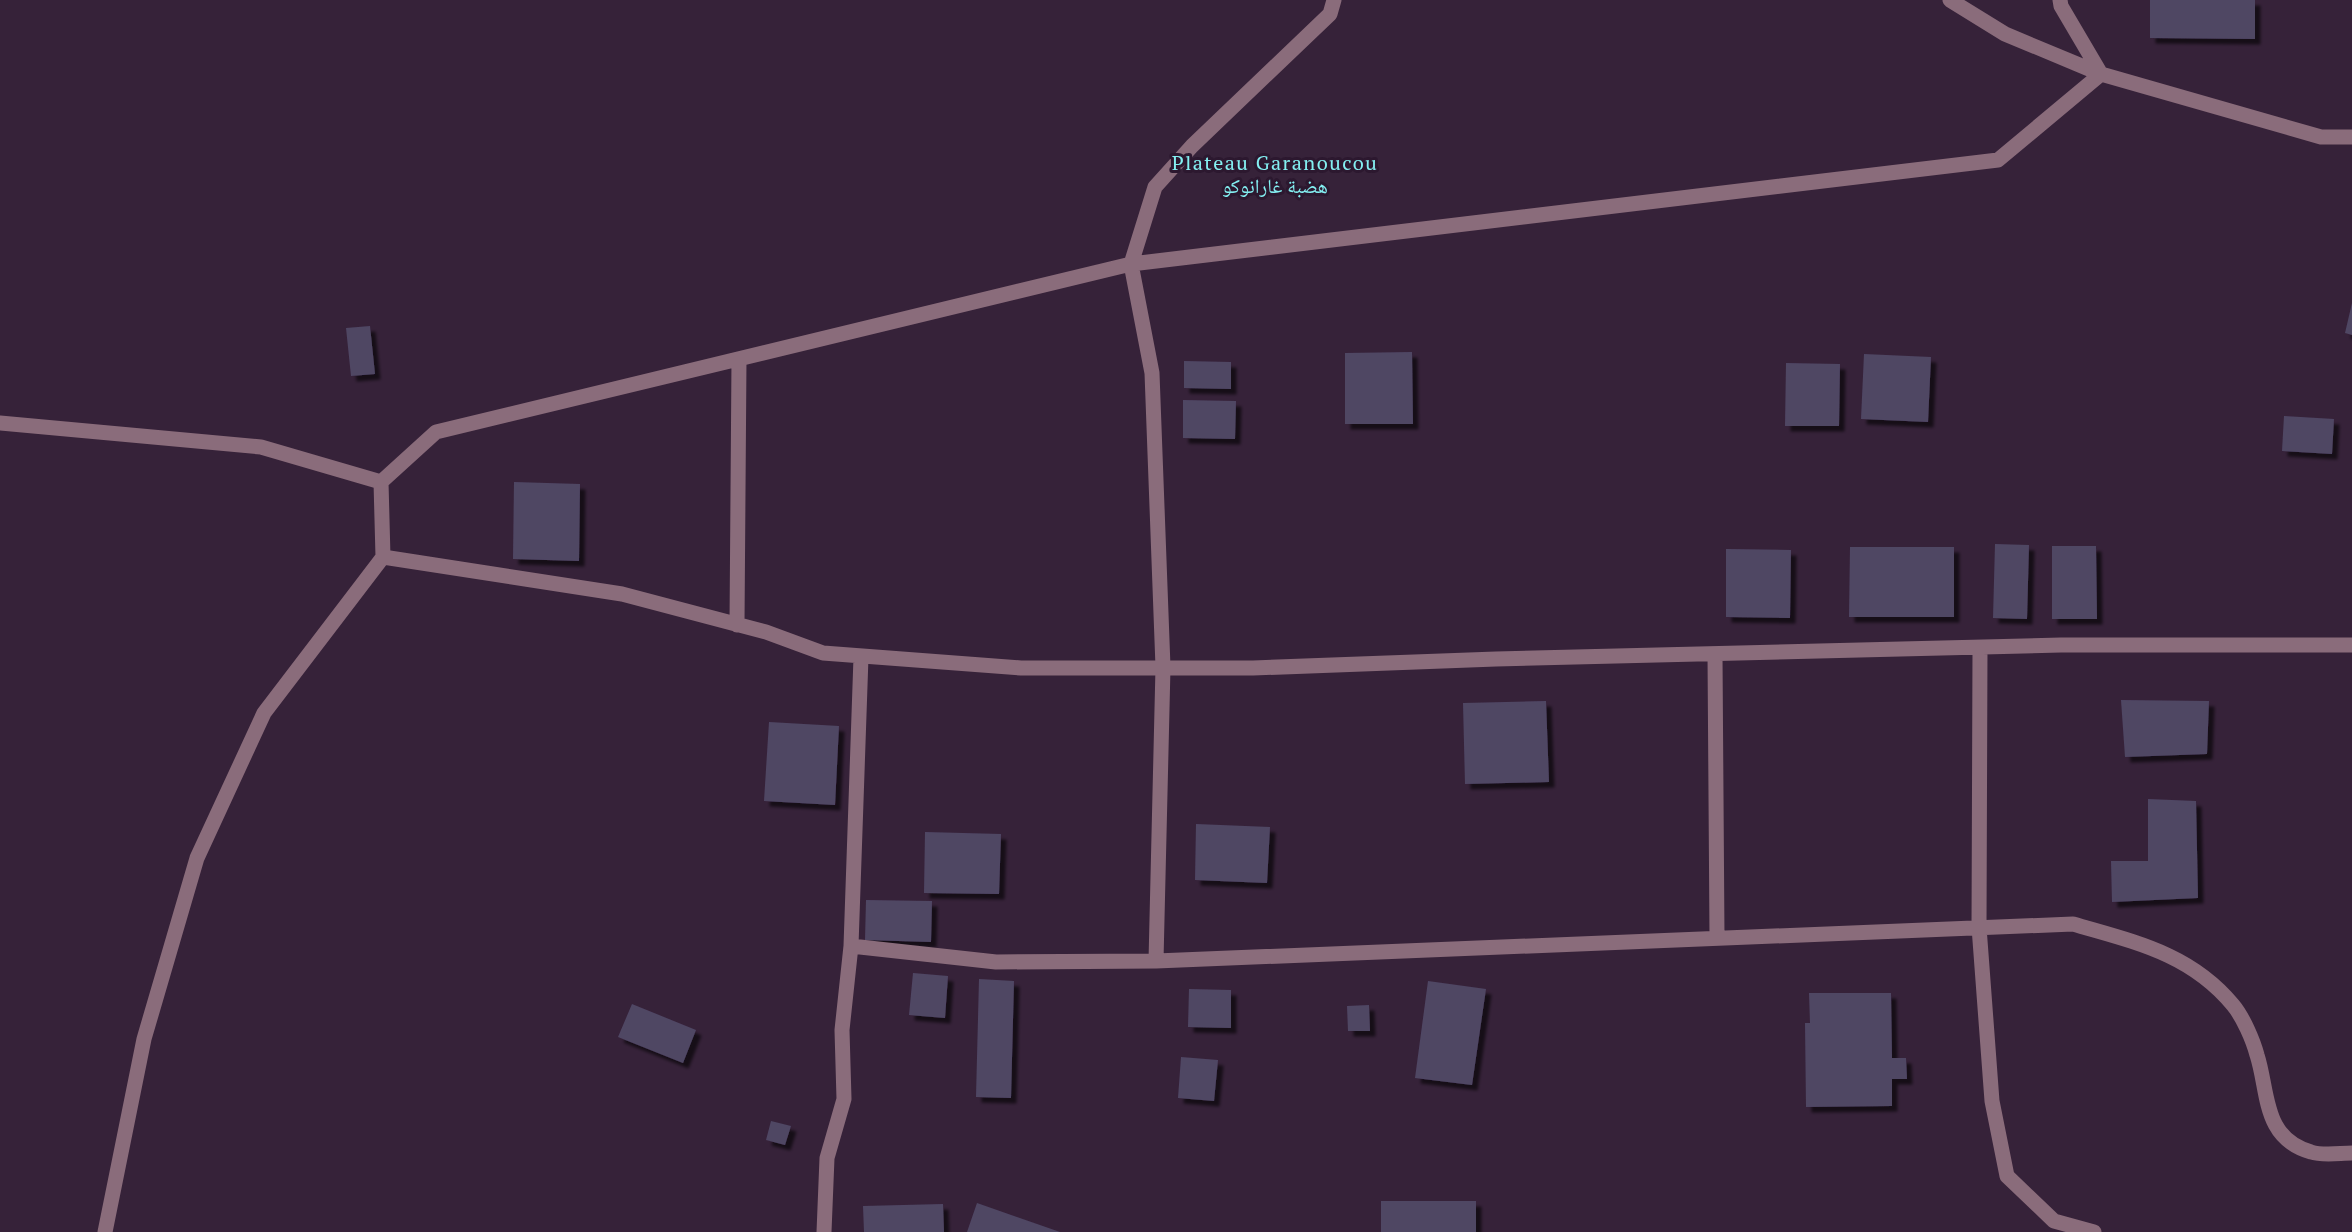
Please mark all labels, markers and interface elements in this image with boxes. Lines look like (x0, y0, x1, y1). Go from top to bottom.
district label: Plateau Garanoucou هضبة غارانوكو (1172, 149, 1378, 199)

